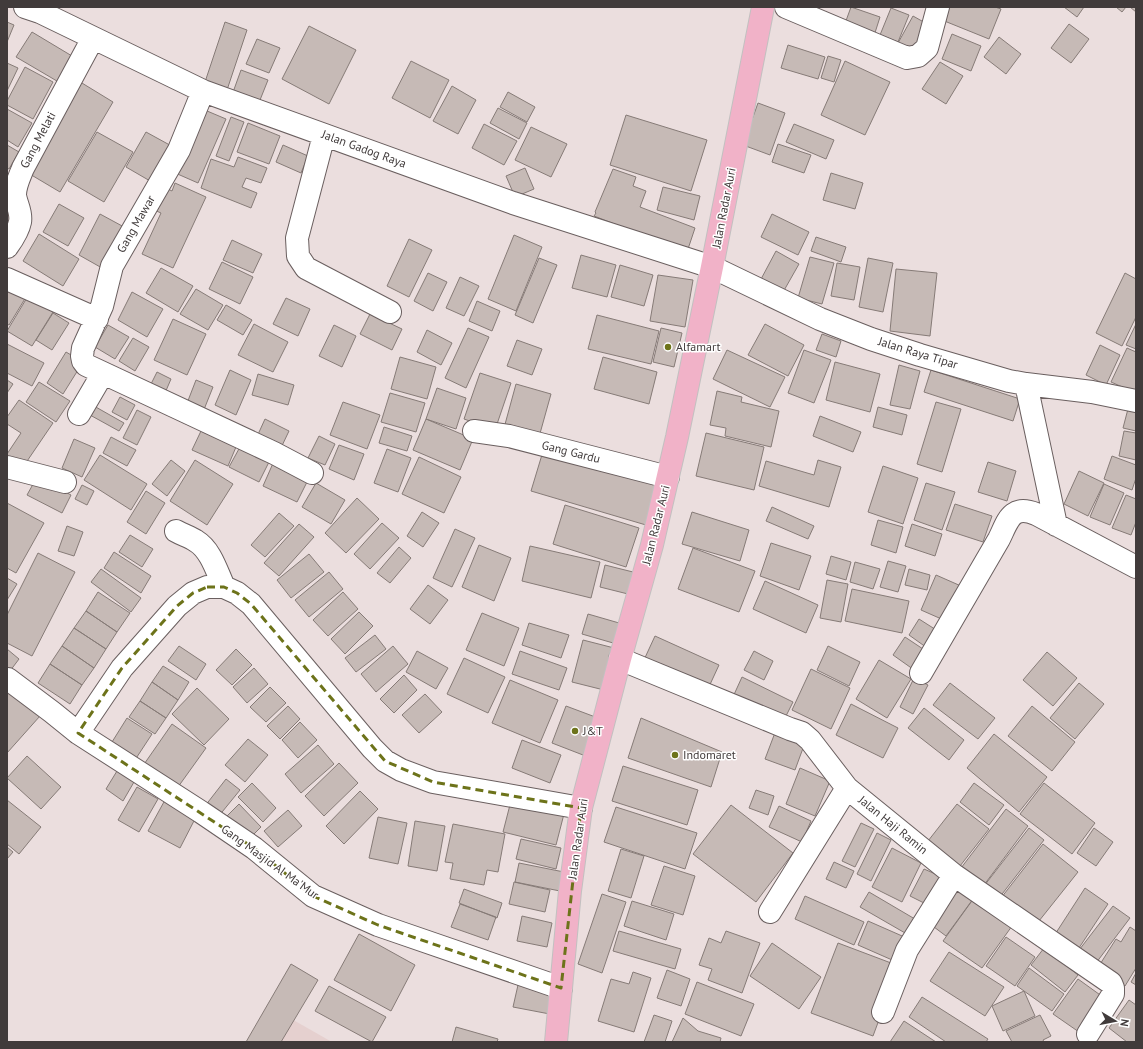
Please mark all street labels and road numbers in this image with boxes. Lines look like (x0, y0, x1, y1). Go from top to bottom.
street label: Gang Melati (16, 109, 59, 171)
street label: Jalan Gadog Raya (319, 126, 409, 171)
street label: Jalan Radar Auri (708, 166, 739, 250)
street label: Gang Mawar (113, 192, 158, 255)
street label: Jalan Raya Tipar (876, 333, 960, 372)
street label: Gang Gardu (540, 437, 602, 466)
street label: Jalan Radar Auri (638, 483, 673, 567)
street label: Jalan Haji Ramin (855, 791, 931, 857)
street label: Jalan Radar Auri (564, 797, 591, 881)
street label: Gang Masjid Al Ma'Mur (218, 821, 322, 902)

